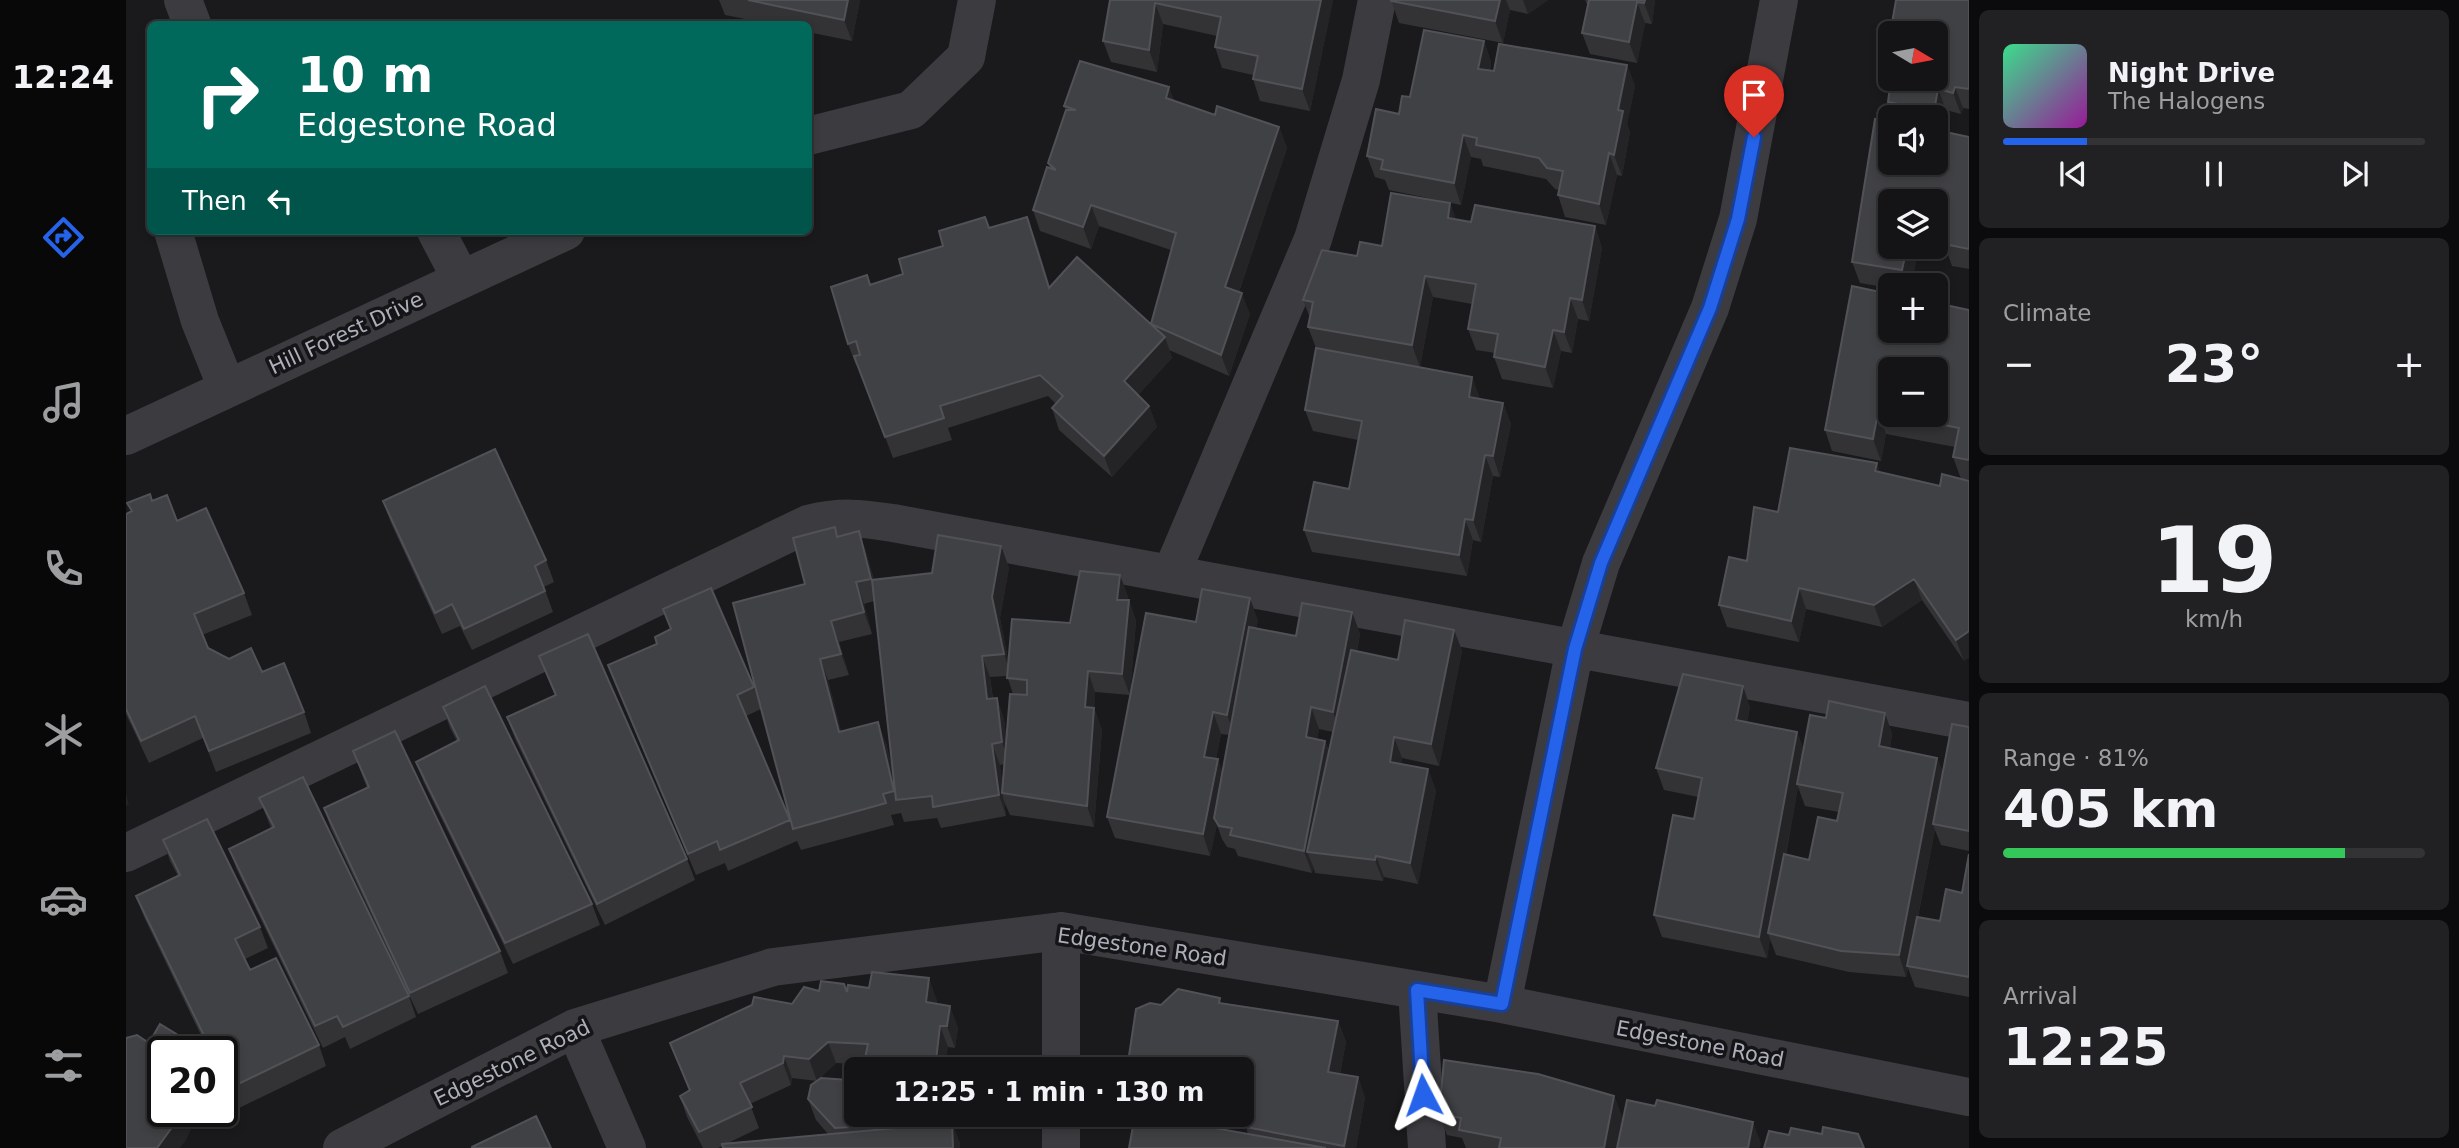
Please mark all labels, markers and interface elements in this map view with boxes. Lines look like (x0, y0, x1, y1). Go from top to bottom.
north arrow (1878, 21, 1948, 91)
map controls (1878, 21, 1948, 427)
text: 10 m (297, 47, 433, 104)
icon: right (182, 49, 273, 140)
text: 12:24 (12, 58, 114, 96)
text: Night Drive (2108, 58, 2275, 88)
pin (1724, 65, 1784, 137)
icon: arrive (1735, 76, 1773, 114)
text: The Halogens (2108, 88, 2265, 114)
button: sound (1878, 105, 1948, 175)
text: Edgestone Road (297, 106, 557, 144)
icon: previous (2054, 155, 2092, 193)
icon: pause (2195, 155, 2233, 193)
icon: next (2336, 155, 2374, 193)
icon: left (261, 182, 299, 220)
text: Then (182, 186, 247, 216)
button: layers (1878, 189, 1948, 259)
icon: directions (39, 213, 88, 262)
button: + (1878, 273, 1948, 343)
street label: Hill Forest Drive (265, 287, 427, 379)
text: Climate (2003, 300, 2092, 326)
text: 23° (2165, 334, 2263, 394)
text: − (2003, 342, 2035, 386)
text: + (2393, 342, 2425, 386)
button: − (1878, 357, 1948, 427)
icon: music (39, 378, 88, 427)
text: 19 (2151, 508, 2277, 613)
icon: phone (39, 544, 88, 593)
text: km/h (2185, 606, 2243, 632)
icon: climate (39, 710, 88, 759)
text: Range · 81% (2003, 745, 2149, 771)
text: 405 km (2003, 779, 2218, 839)
icon: car (39, 875, 88, 924)
street label: Edgestone Road (1056, 923, 1228, 971)
text: Arrival (2003, 983, 2078, 1009)
street label: Edgestone Road (430, 1015, 594, 1111)
street label: Edgestone Road (1614, 1016, 1786, 1072)
text: 12:25 (2003, 1017, 2169, 1077)
speed limit sign: 20 (147, 1036, 238, 1127)
icon: filters (39, 1041, 88, 1090)
position arrow (1386, 1058, 1460, 1132)
text: 12:25 · 1 min · 130 m (894, 1077, 1204, 1107)

